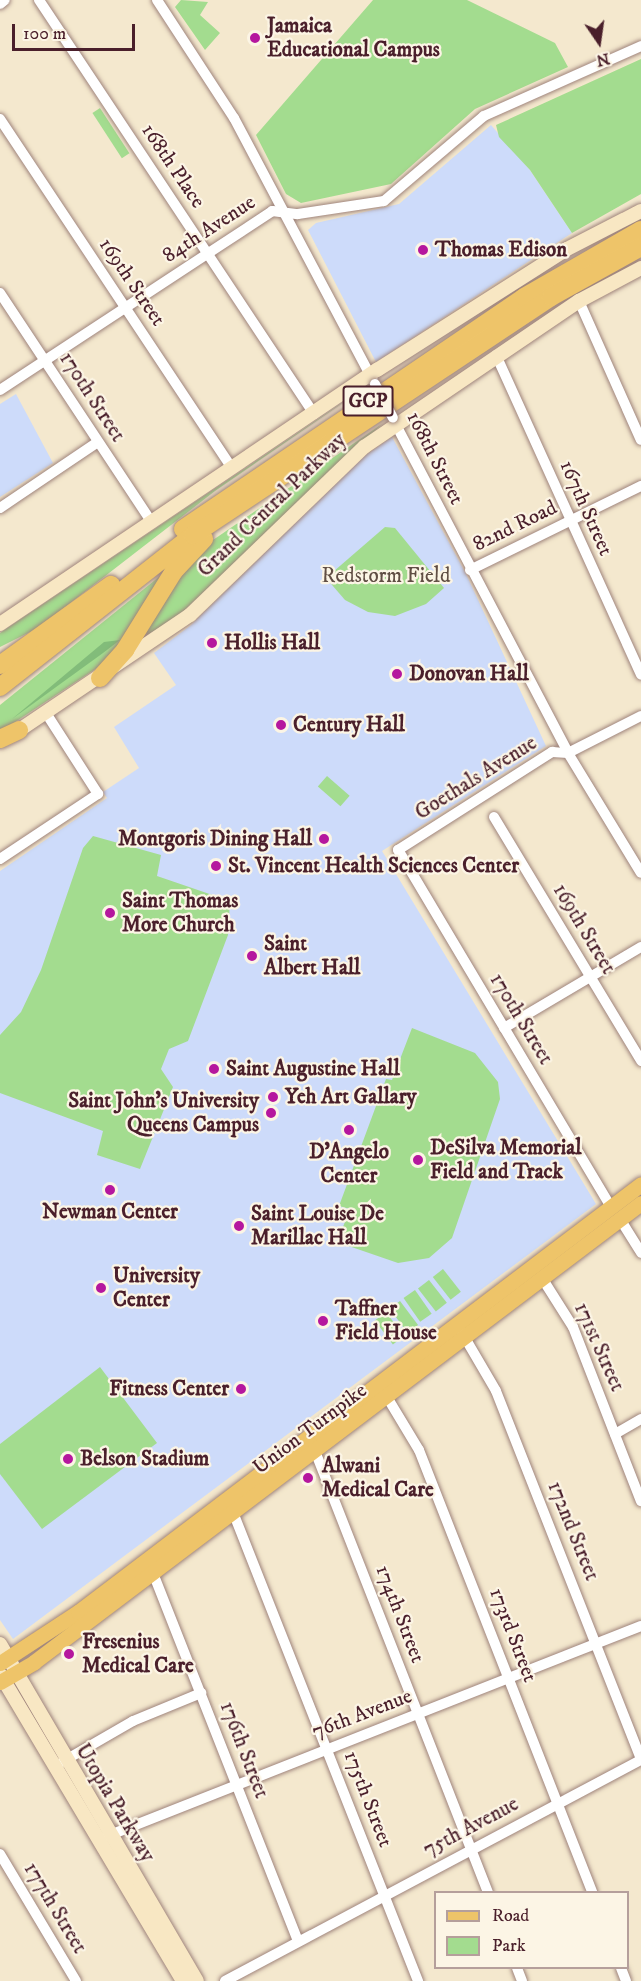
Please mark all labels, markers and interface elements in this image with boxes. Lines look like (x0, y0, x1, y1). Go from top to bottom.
scale bar (15, 12, 138, 50)
north arrow (569, 12, 629, 72)
place label: Jamaica Educational Campus (267, 13, 440, 63)
text: 100 m (23, 23, 66, 45)
marker: Jamaica Educational Campus (248, 31, 262, 45)
text: N (594, 48, 612, 71)
street label: 168th Place (136, 119, 210, 213)
street label: 84th Avenue (158, 190, 260, 268)
street label: 169th Street (93, 233, 171, 331)
place label: Thomas Edison (435, 237, 567, 263)
marker: Thomas Edison (416, 243, 430, 257)
street label: 170th Street (54, 347, 130, 447)
road number: GCP (342, 384, 394, 418)
street label: 168th Street (401, 407, 469, 509)
street label: Grand Central Parkway (193, 428, 351, 582)
street label: 167th Street (554, 456, 618, 560)
street label: 82nd Road (469, 495, 561, 557)
park label: Redstorm Field (322, 563, 450, 589)
place label: Hollis Hall (224, 630, 320, 656)
marker: Hollis Hall (205, 636, 219, 650)
place label: Donovan Hall (409, 661, 529, 687)
marker: Donovan Hall (390, 667, 404, 681)
place label: Century Hall (293, 712, 405, 738)
marker: Century Hall (274, 718, 288, 732)
street label: Goethals Avenue (411, 731, 541, 825)
place label: Montgoris Dining Hall (118, 826, 312, 852)
marker: Montgoris Dining Hall (317, 832, 331, 846)
place label: St. Vincent Health Sciences Center (228, 853, 519, 879)
marker: St. Vincent Health Sciences Center (209, 859, 223, 873)
street label: 169th Street (547, 879, 621, 979)
place label: Saint Thomas More Church (122, 888, 238, 938)
marker: Saint Thomas More Church (103, 906, 117, 920)
place label: Saint Albert Hall (264, 931, 360, 981)
marker: Saint Albert Hall (245, 949, 259, 963)
street label: 170th Street (484, 969, 558, 1069)
place label: Saint Augustine Hall (226, 1056, 400, 1082)
marker: Saint Augustine Hall (207, 1062, 221, 1076)
place label: Yeh Art Gallary (285, 1084, 416, 1110)
place label: Saint John's University Queens Campus (68, 1088, 259, 1138)
marker: Yeh Art Gallary (266, 1090, 280, 1104)
marker: Saint John's University Queens Campus (264, 1106, 278, 1120)
marker: D'Angelo Center (342, 1123, 356, 1137)
place label: DeSilva Memorial Field and Track (430, 1135, 581, 1185)
place label: D'Angelo Center (309, 1139, 389, 1189)
marker: DeSilva Memorial Field and Track (411, 1153, 425, 1167)
marker: Newman Center (103, 1183, 117, 1197)
place label: Newman Center (42, 1199, 178, 1225)
place label: Saint Louise De Marillac Hall (251, 1201, 384, 1251)
marker: Saint Louise De Marillac Hall (232, 1219, 246, 1233)
place label: University Center (113, 1263, 200, 1313)
marker: University Center (94, 1281, 108, 1295)
place label: Taffner Field House (335, 1296, 437, 1346)
street label: 171st Street (568, 1299, 630, 1395)
marker: Taffner Field House (316, 1314, 330, 1328)
place label: Fitness Center (109, 1376, 229, 1402)
street label: Union Turnpike (248, 1378, 372, 1480)
marker: Fitness Center (234, 1382, 248, 1396)
place label: Belson Stadium (80, 1446, 209, 1472)
marker: Belson Stadium (61, 1452, 75, 1466)
place label: Alwani Medical Care (322, 1453, 434, 1503)
marker: Alwani Medical Care (299, 1469, 317, 1487)
street label: 172nd Street (542, 1478, 604, 1584)
street label: 174th Street (370, 1562, 430, 1666)
street label: 173rd Street (483, 1584, 543, 1686)
place label: Fresenius Medical Care (82, 1629, 194, 1679)
marker: Fresenius Medical Care (60, 1645, 78, 1663)
street label: 76th Avenue (309, 1683, 415, 1745)
street label: 176th Street (214, 1698, 274, 1802)
street label: Utopia Parkway (70, 1739, 160, 1867)
street label: 175th Street (338, 1747, 398, 1851)
street label: 75th Avenue (419, 1791, 523, 1863)
street label: 177th Street (18, 1858, 92, 1958)
legend (434, 1891, 629, 1969)
text: Road (492, 1905, 529, 1927)
text: Park (492, 1935, 526, 1957)

